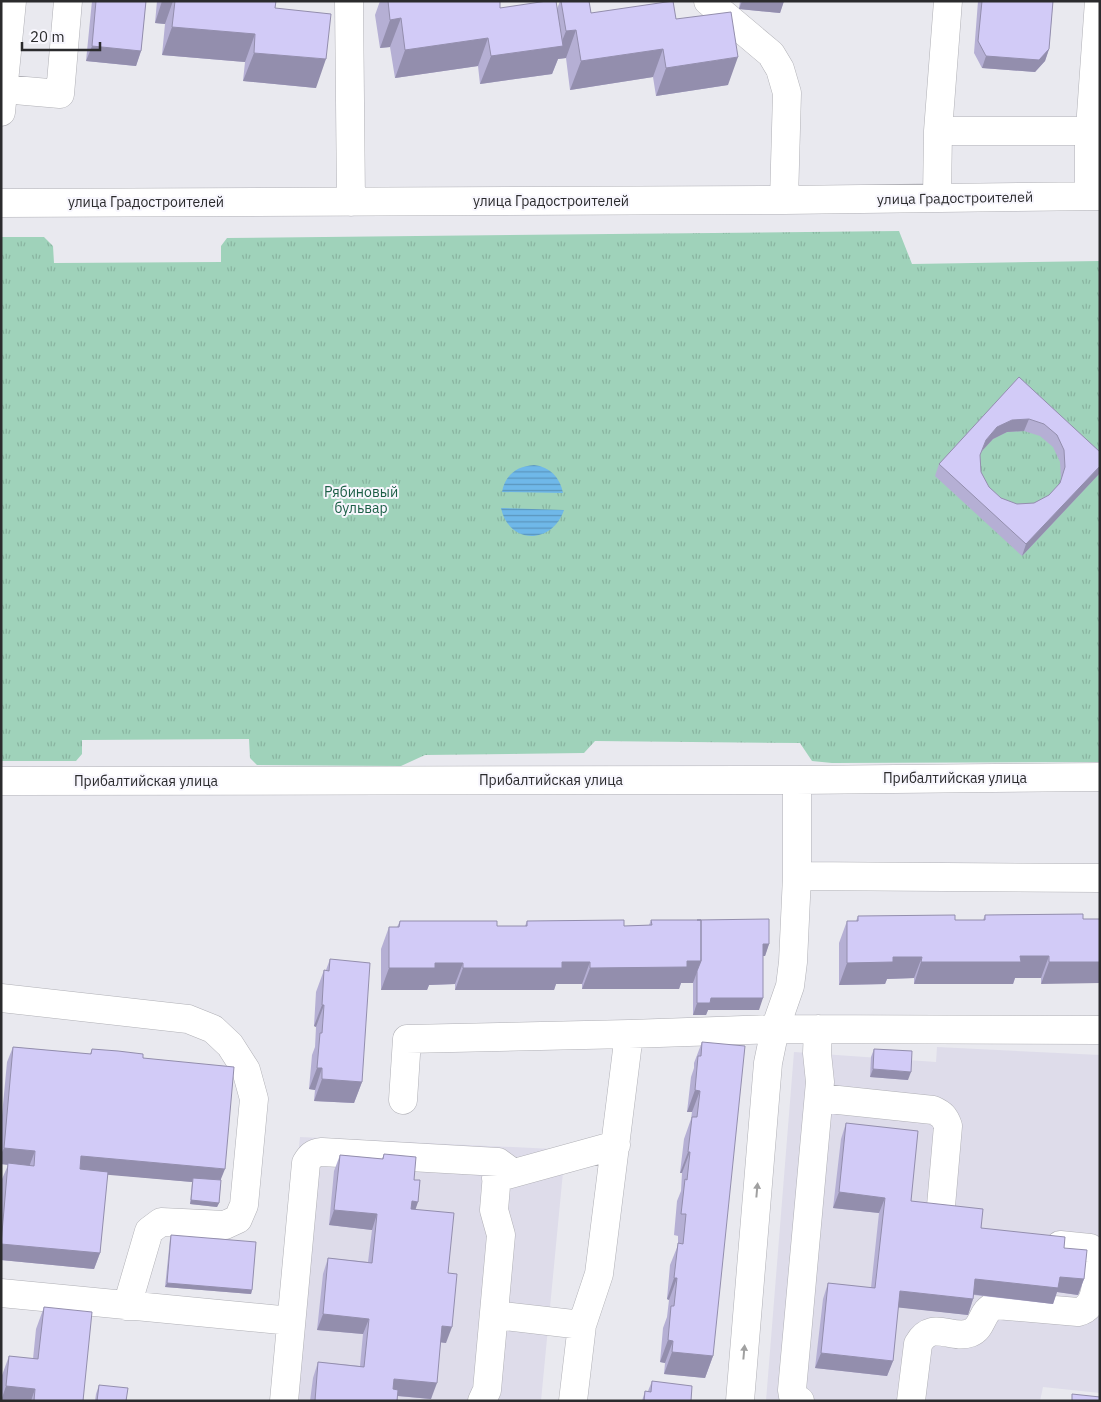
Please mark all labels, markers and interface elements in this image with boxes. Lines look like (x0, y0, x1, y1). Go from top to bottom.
scale bar (22, 20, 100, 52)
text: 20 m (30, 27, 65, 46)
street label: улица Градостроителей (877, 188, 1033, 208)
street label: улица Градостроителей (473, 192, 629, 210)
street label: улица Градостроителей (68, 193, 224, 211)
park label: Рябиновый бульвар (324, 483, 398, 517)
street label: Прибалтийская улица (883, 769, 1028, 787)
street label: Прибалтийская улица (479, 771, 624, 789)
street label: Прибалтийская улица (74, 772, 219, 790)
one-way arrow (754, 1182, 762, 1198)
one-way arrow (740, 1344, 748, 1360)

